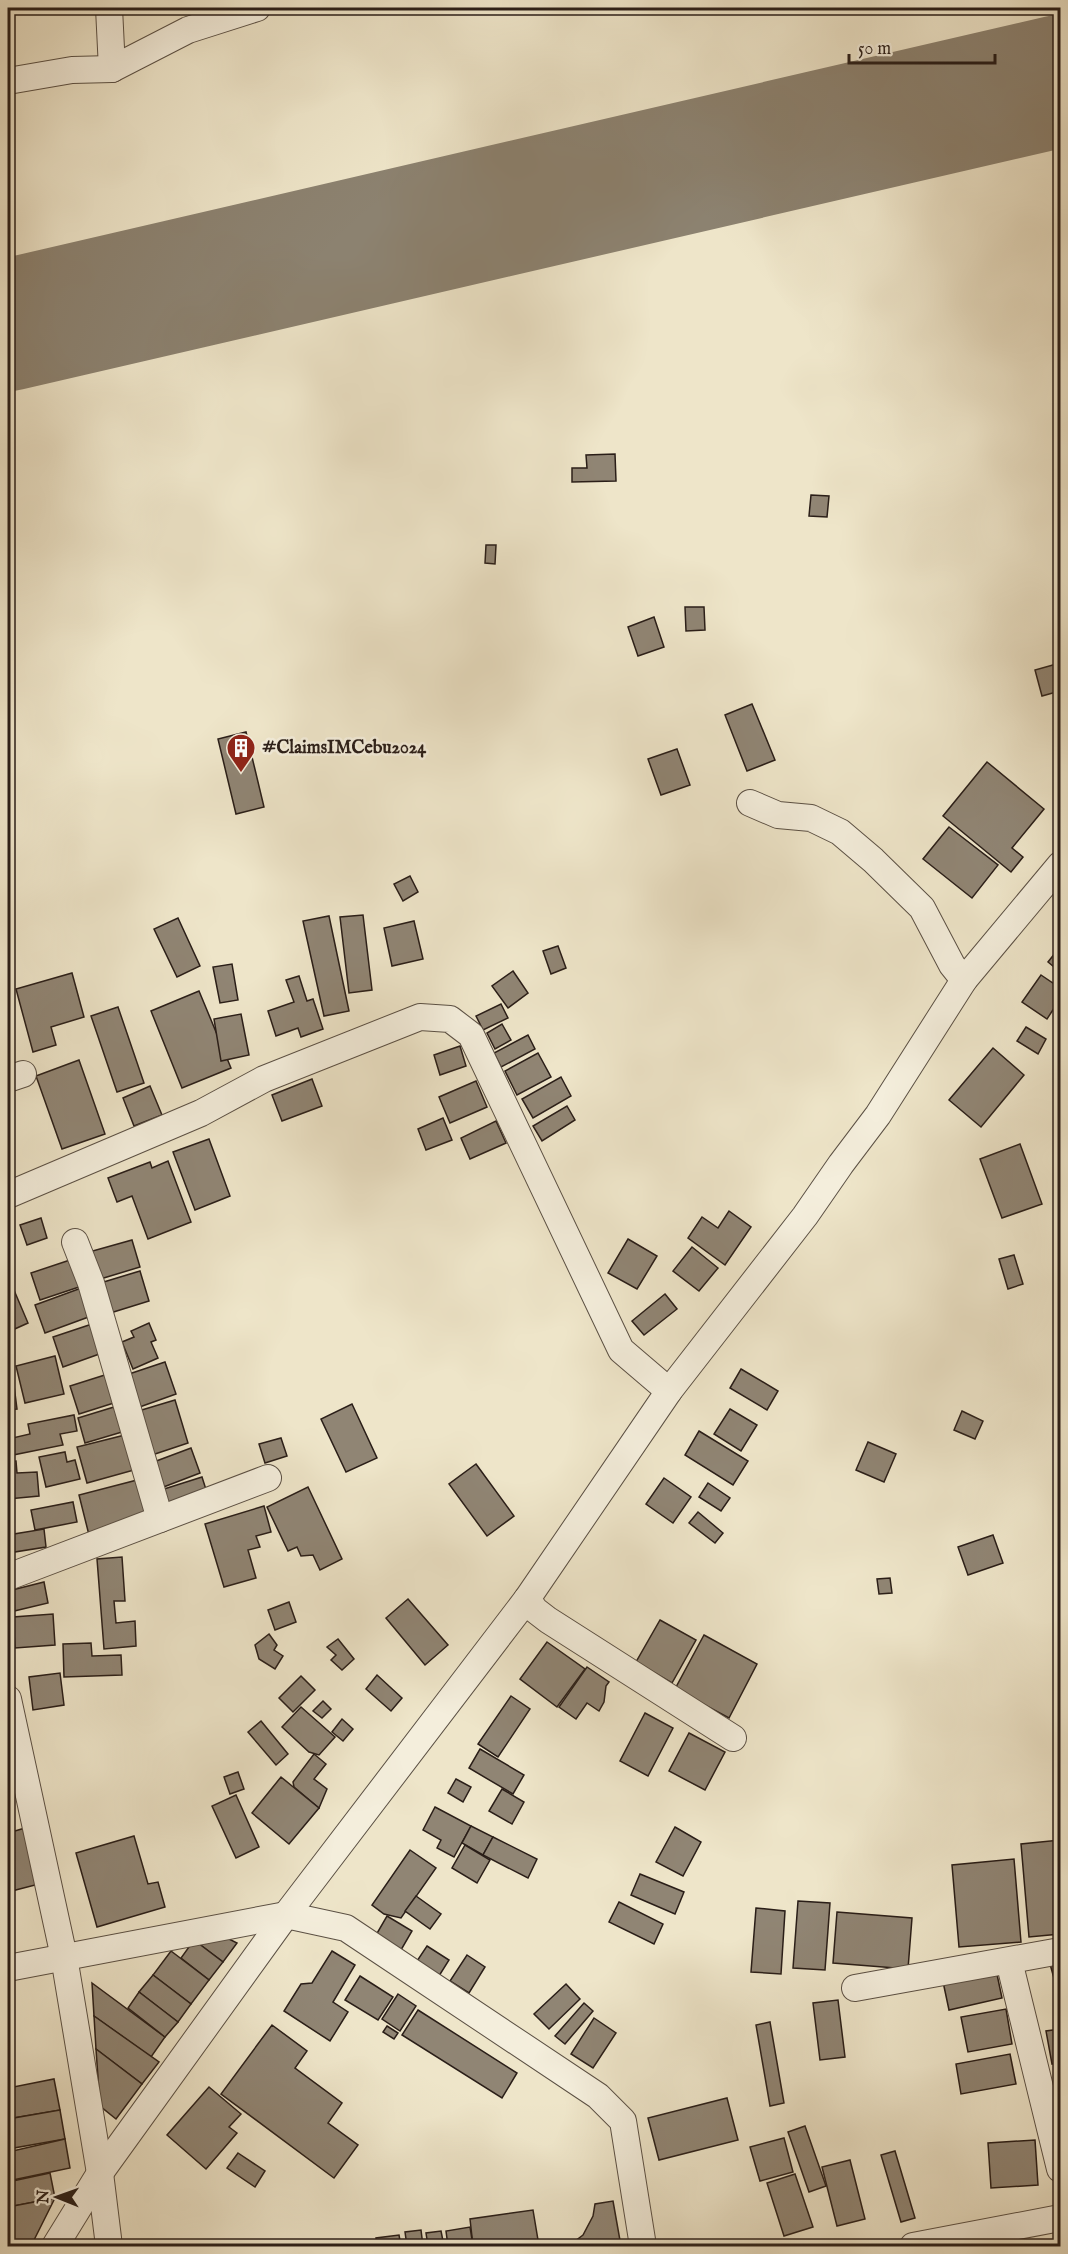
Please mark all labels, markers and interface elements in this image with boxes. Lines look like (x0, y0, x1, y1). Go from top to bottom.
scale bar (849, 27, 994, 65)
text: 50 m (858, 38, 891, 61)
building icon: #ClaimsIMCebu2024 (225, 732, 257, 774)
place label: #ClaimsIMCebu2024 (262, 737, 427, 760)
north arrow (27, 2167, 87, 2227)
text: N (34, 2190, 54, 2205)

